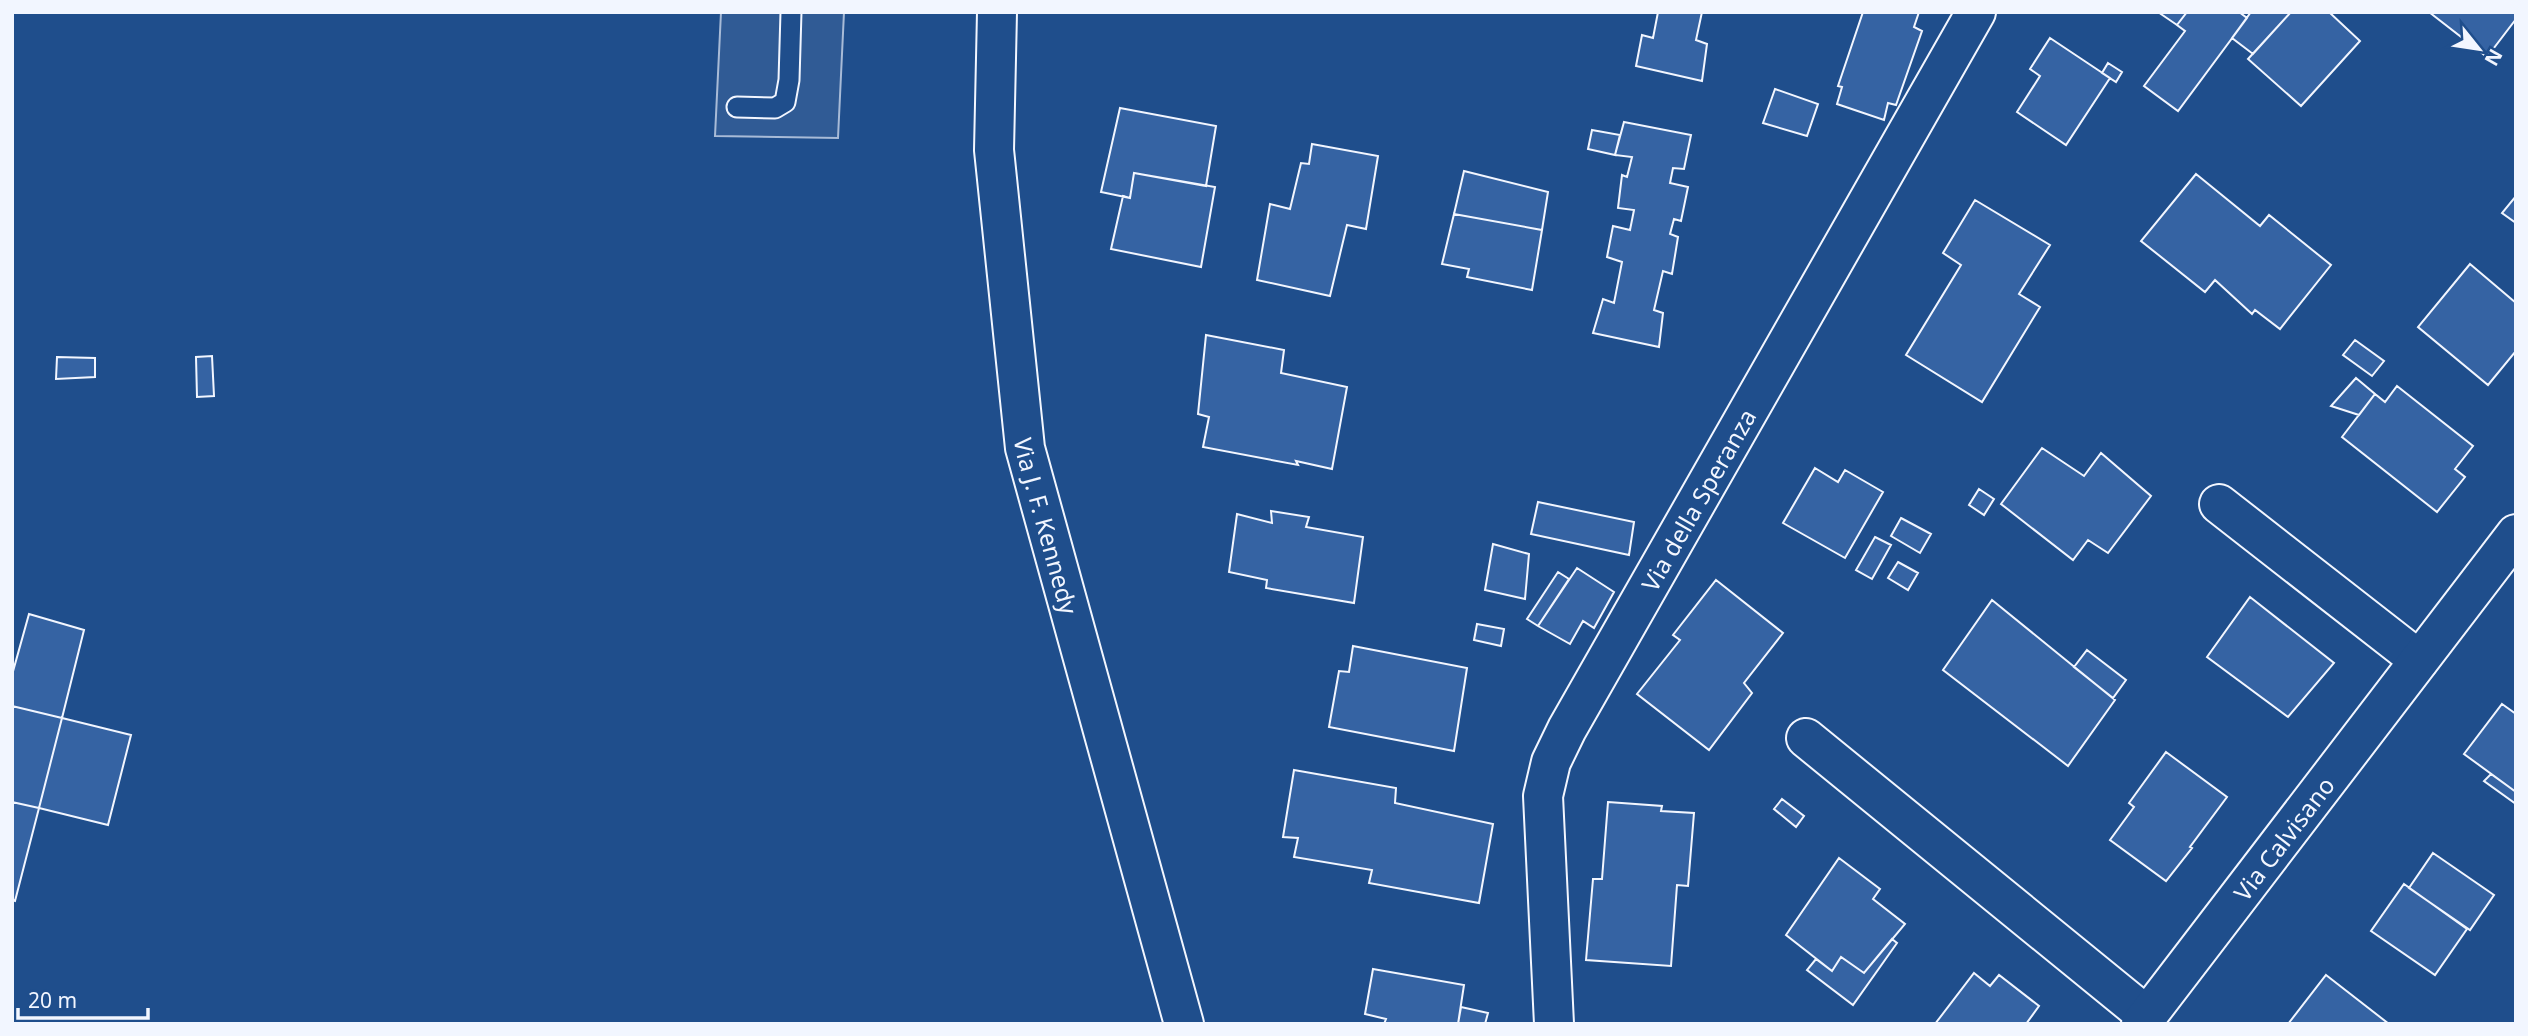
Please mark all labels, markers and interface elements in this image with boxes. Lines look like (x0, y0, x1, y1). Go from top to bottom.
north arrow (2444, 14, 2514, 84)
text: N (2479, 44, 2509, 71)
street label: Via della Speranza (1633, 402, 1763, 597)
street label: Via J. F. Kennedy (1007, 436, 1087, 618)
street label: Via Calvisano (2225, 769, 2341, 907)
scale bar (18, 976, 147, 1020)
text: 20 m (28, 986, 77, 1014)

